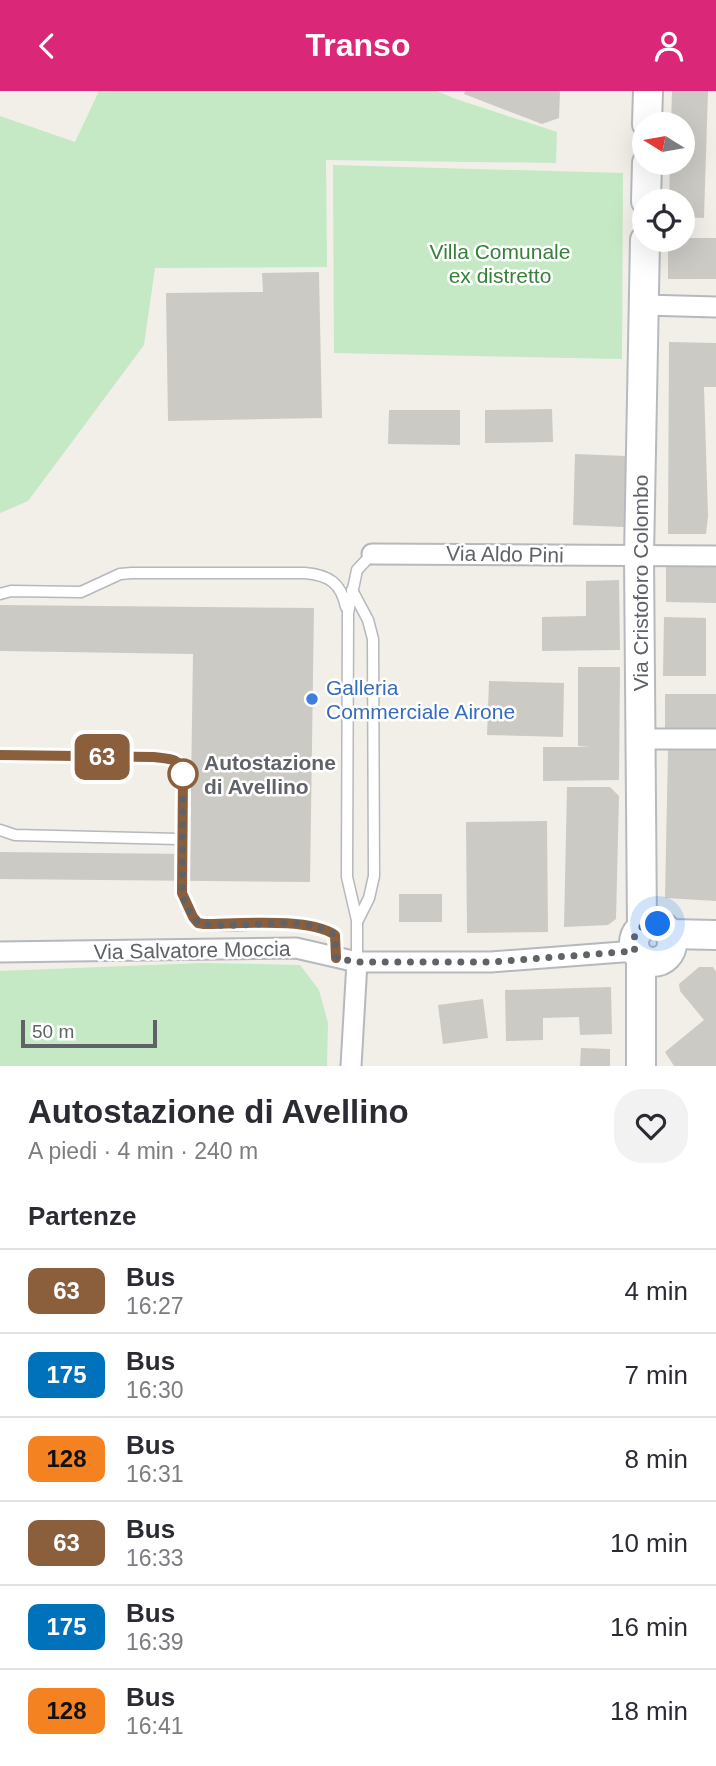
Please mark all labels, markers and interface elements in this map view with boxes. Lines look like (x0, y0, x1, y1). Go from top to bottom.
icon: back (28, 27, 66, 65)
text: Transo (306, 27, 410, 63)
icon: person (650, 27, 688, 65)
north arrow (632, 112, 695, 175)
map controls (632, 112, 695, 252)
button: locate (632, 189, 695, 252)
park label: Villa Comunale ex distretto (430, 240, 570, 287)
street label: Via Cristoforo Colombo (629, 475, 652, 691)
street label: Via Aldo Pini (446, 541, 564, 567)
place label: Galleria Commerciale Airone (326, 676, 515, 723)
marker: Galleria Commerciale Airone (304, 691, 320, 707)
line badge: 63 (70, 734, 134, 780)
text: 63 (89, 743, 115, 770)
place label: Autostazione di Avellino (204, 751, 336, 798)
marker: Autostazione di Avellino (168, 759, 198, 789)
your location (640, 906, 675, 941)
street label: Via Salvatore Moccia (93, 937, 291, 963)
scale bar (21, 1017, 158, 1049)
text: 50 m (32, 1021, 74, 1042)
button: heart (614, 1089, 688, 1163)
text: Autostazione di Avellino (28, 1093, 409, 1130)
text: A piedi · 4 min · 240 m (28, 1138, 258, 1164)
text: Partenze (28, 1201, 136, 1231)
text: Bus (126, 1262, 175, 1292)
text: 4 min (624, 1276, 688, 1306)
text: 63 (53, 1277, 80, 1304)
text: 16:27 (126, 1293, 184, 1319)
text: Bus (126, 1346, 175, 1376)
text: 7 min (624, 1360, 688, 1390)
text: 175 (46, 1361, 87, 1388)
text: 16:30 (126, 1377, 184, 1403)
text: Bus (126, 1430, 175, 1460)
text: 8 min (624, 1444, 688, 1474)
text: 128 (46, 1445, 87, 1472)
text: 16:31 (126, 1461, 184, 1487)
text: Bus (126, 1514, 175, 1544)
text: 10 min (610, 1528, 688, 1558)
text: 63 (53, 1529, 80, 1556)
text: 16:33 (126, 1545, 184, 1571)
text: Bus (126, 1598, 175, 1628)
text: 16 min (610, 1612, 688, 1642)
text: 175 (46, 1613, 87, 1640)
text: 16:39 (126, 1629, 184, 1655)
text: Bus (126, 1682, 175, 1712)
text: 18 min (610, 1696, 688, 1726)
text: 128 (46, 1697, 87, 1724)
text: 16:41 (126, 1713, 184, 1739)

